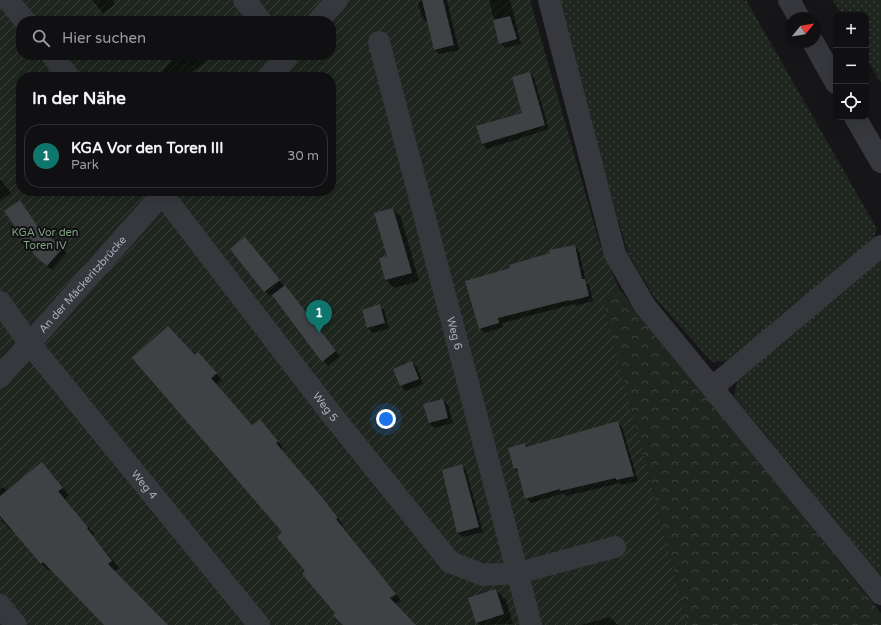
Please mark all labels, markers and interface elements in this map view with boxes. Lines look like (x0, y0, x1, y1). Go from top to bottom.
north arrow (785, 12, 821, 48)
map controls (833, 12, 869, 120)
button: + (833, 12, 869, 48)
search box (16, 16, 336, 60)
icon: search (30, 27, 52, 49)
text: Hier suchen (62, 29, 146, 47)
button: − (833, 48, 869, 84)
button: locate (833, 84, 869, 120)
text: In der Nähe (32, 88, 126, 109)
text: KGA Vor den Toren III (71, 139, 224, 157)
text: 1 (42, 148, 50, 164)
text: 30 m (287, 148, 319, 164)
text: Park (71, 157, 99, 173)
park label: KGA Vor den Toren IV (11, 226, 79, 252)
street label: An der Mäckeritzbrücke (36, 233, 129, 336)
pin: 1 (306, 300, 332, 333)
street label: Weg 6 (444, 315, 465, 351)
street label: Weg 5 (310, 390, 341, 424)
your location (376, 409, 396, 429)
street label: Weg 4 (129, 468, 160, 502)

